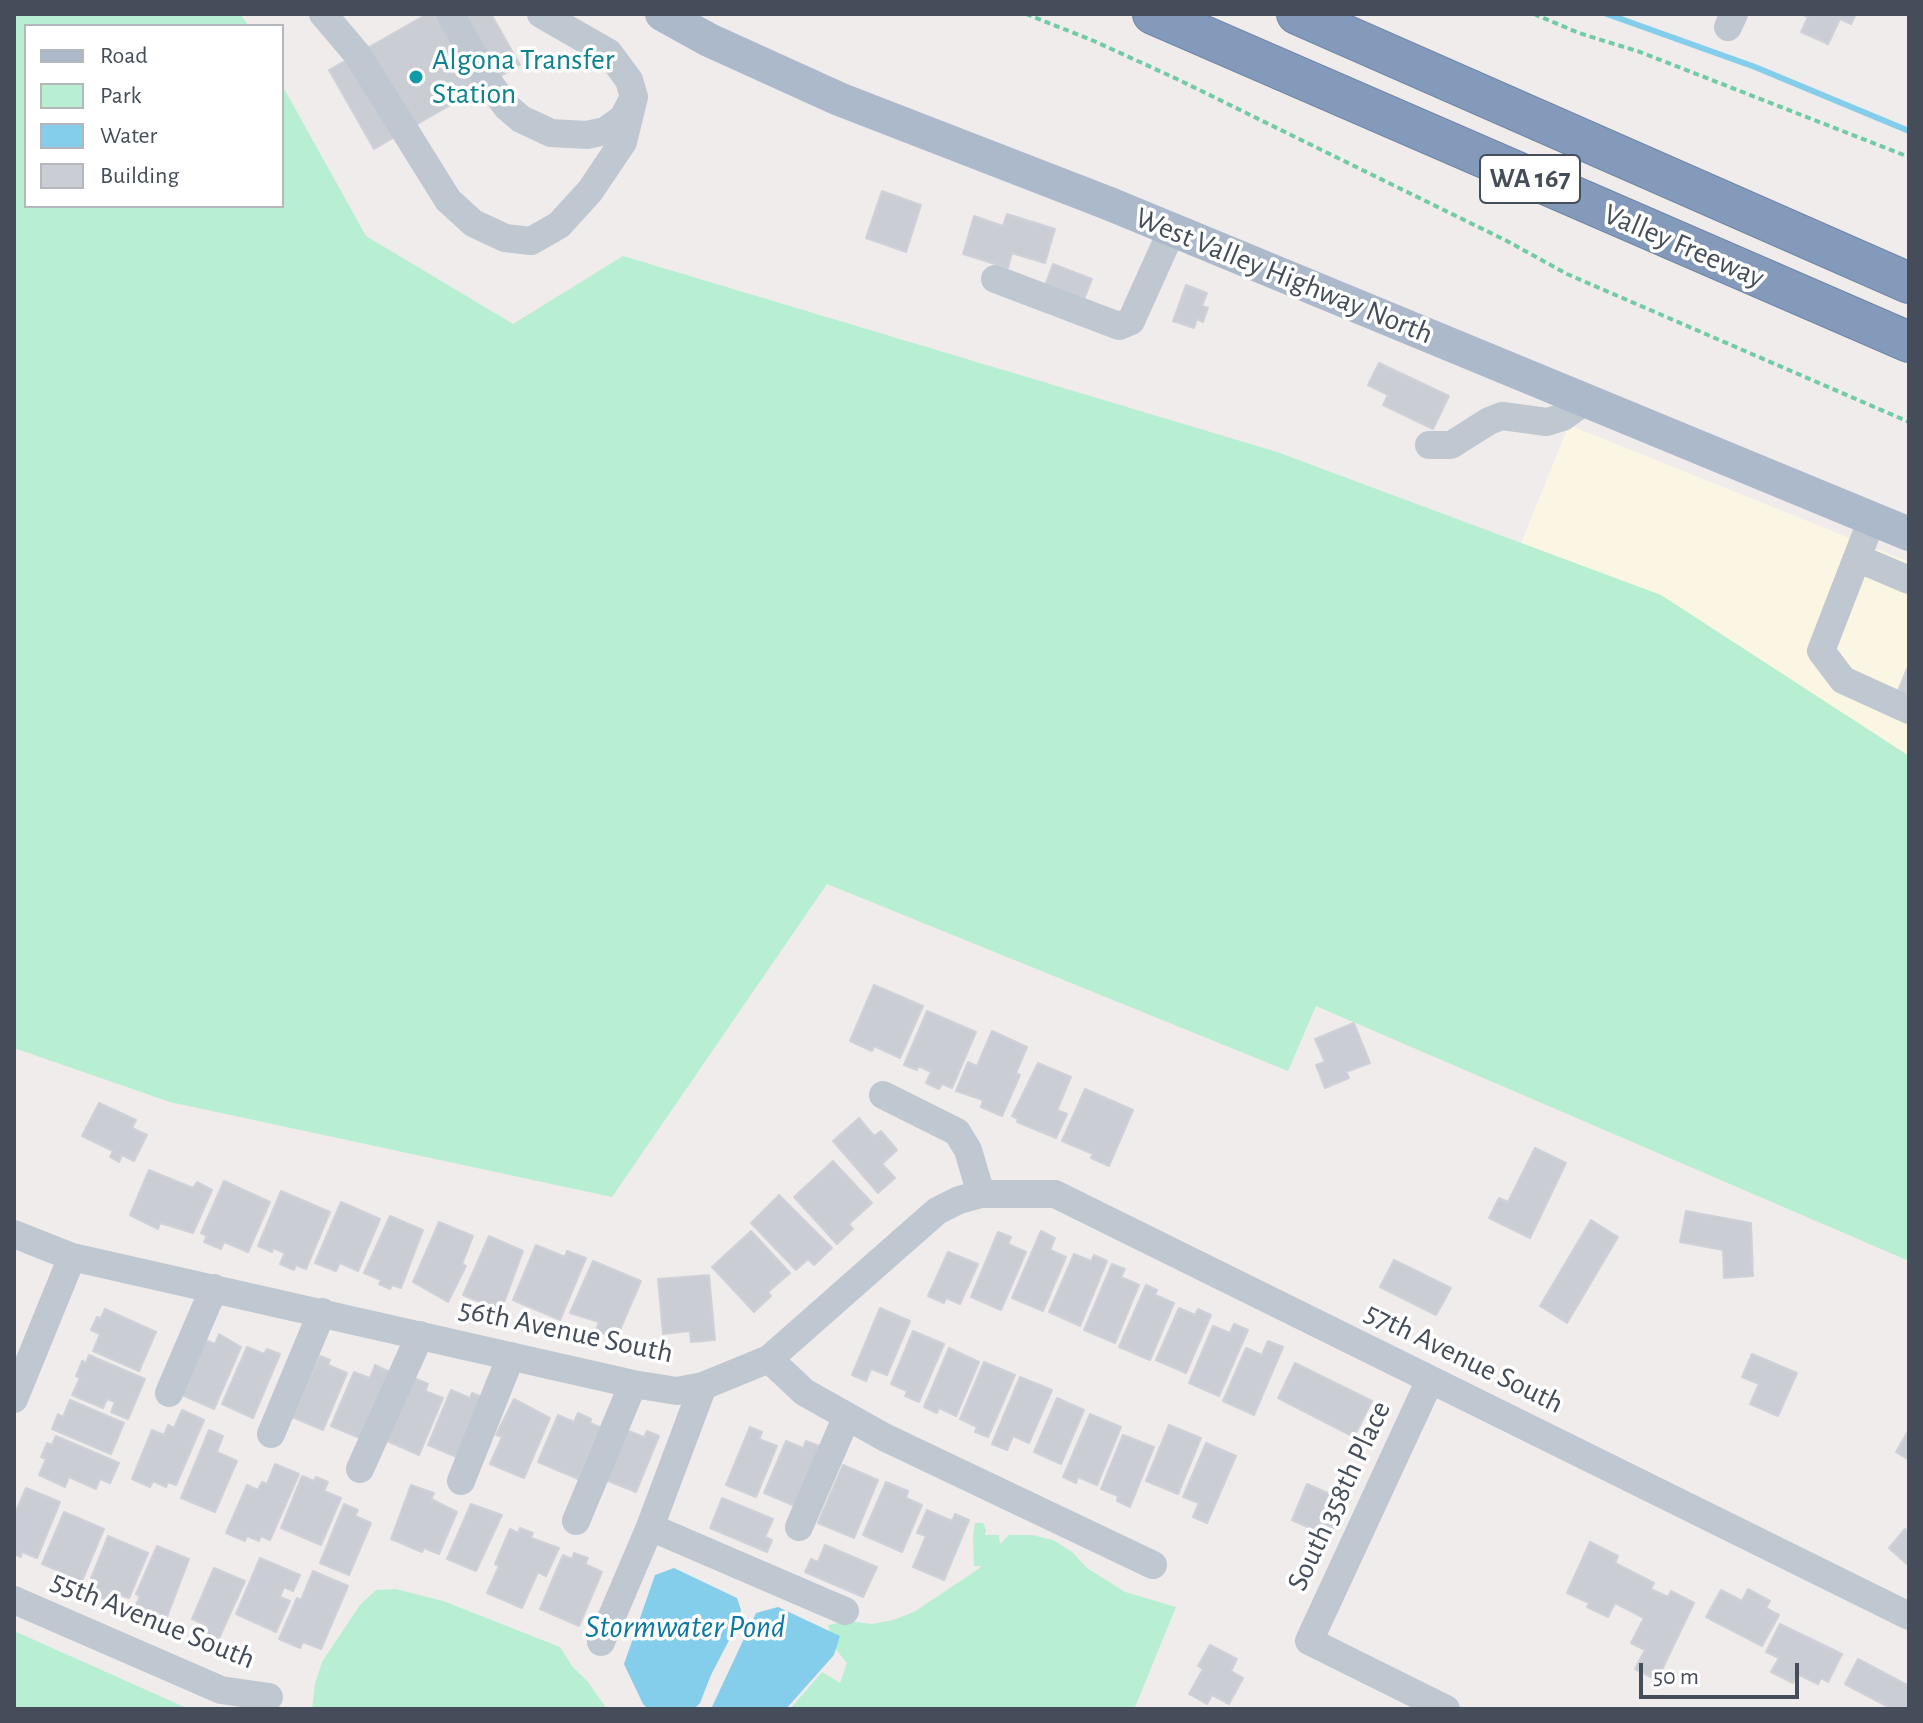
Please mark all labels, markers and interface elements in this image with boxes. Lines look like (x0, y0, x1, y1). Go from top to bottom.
legend (24, 24, 284, 208)
place label: Algona Transfer Station (432, 42, 614, 112)
text: Road (100, 44, 148, 68)
marker: Algona Transfer Station (407, 68, 425, 86)
text: Park (100, 84, 141, 108)
text: Water (100, 124, 157, 148)
road number: WA 167 (1480, 155, 1580, 203)
text: Building (100, 164, 179, 188)
street label: Valley Freeway (1598, 196, 1770, 296)
street label: West Valley Highway North (1130, 200, 1438, 352)
street label: 56th Avenue South (456, 1291, 676, 1371)
street label: 57th Avenue South (1359, 1294, 1569, 1422)
street label: South 358th Place (1279, 1395, 1399, 1597)
street label: 55th Avenue South (46, 1563, 260, 1677)
water label: Stormwater Pond (585, 1608, 785, 1646)
scale bar (1643, 1647, 1803, 1697)
text: 50 m (1653, 1665, 1699, 1689)

